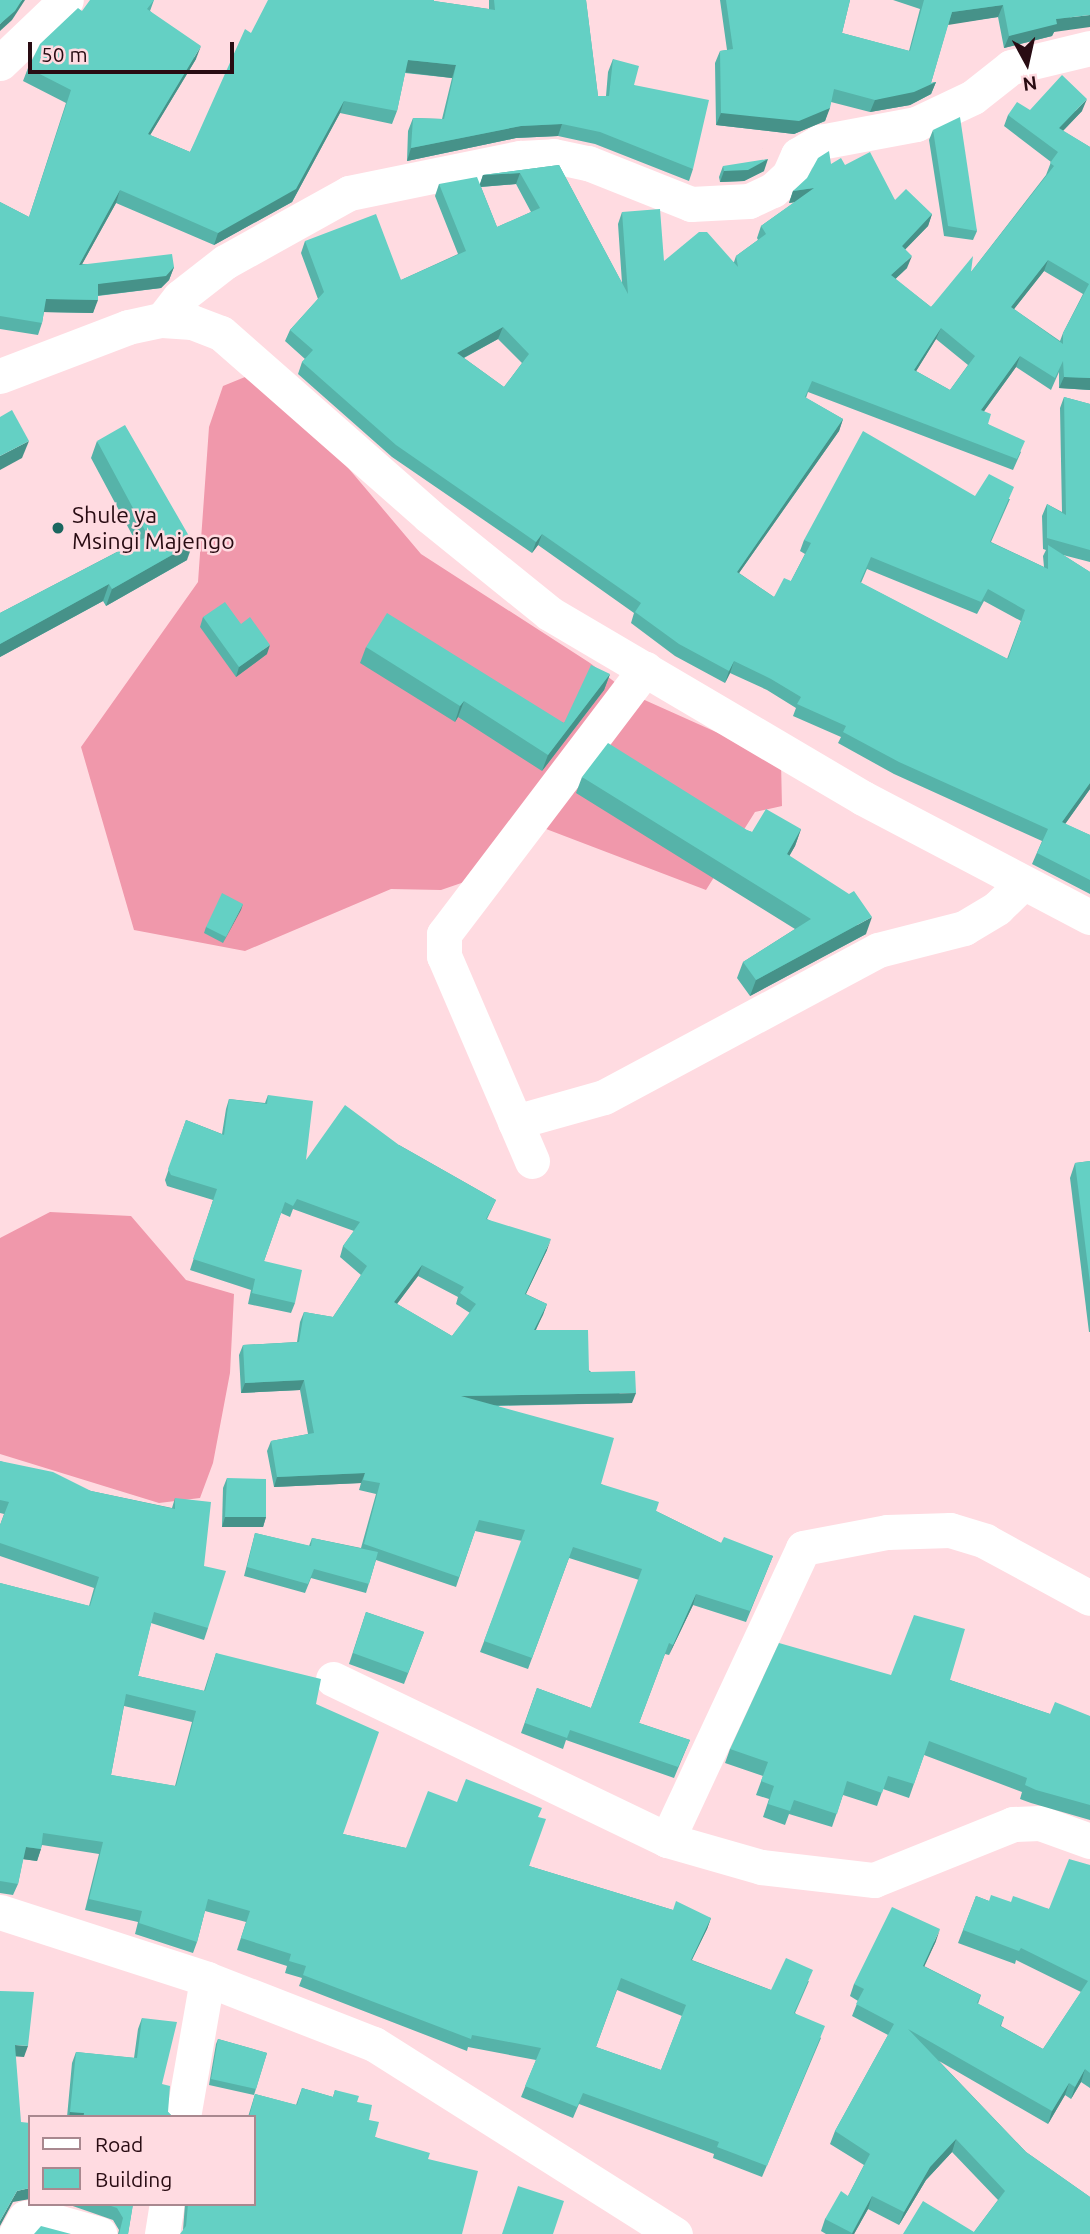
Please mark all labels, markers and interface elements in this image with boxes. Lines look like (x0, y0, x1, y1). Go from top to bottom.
scale bar (32, 28, 238, 72)
north arrow (992, 28, 1062, 98)
text: 50 m (41, 42, 88, 66)
text: N (1021, 72, 1038, 96)
place label: Shule ya Msingi Majengo (72, 501, 235, 555)
marker: Shule ya Msingi Majengo (50, 520, 66, 536)
legend (28, 2115, 256, 2206)
text: Road (95, 2132, 143, 2156)
text: Building (95, 2167, 172, 2191)

